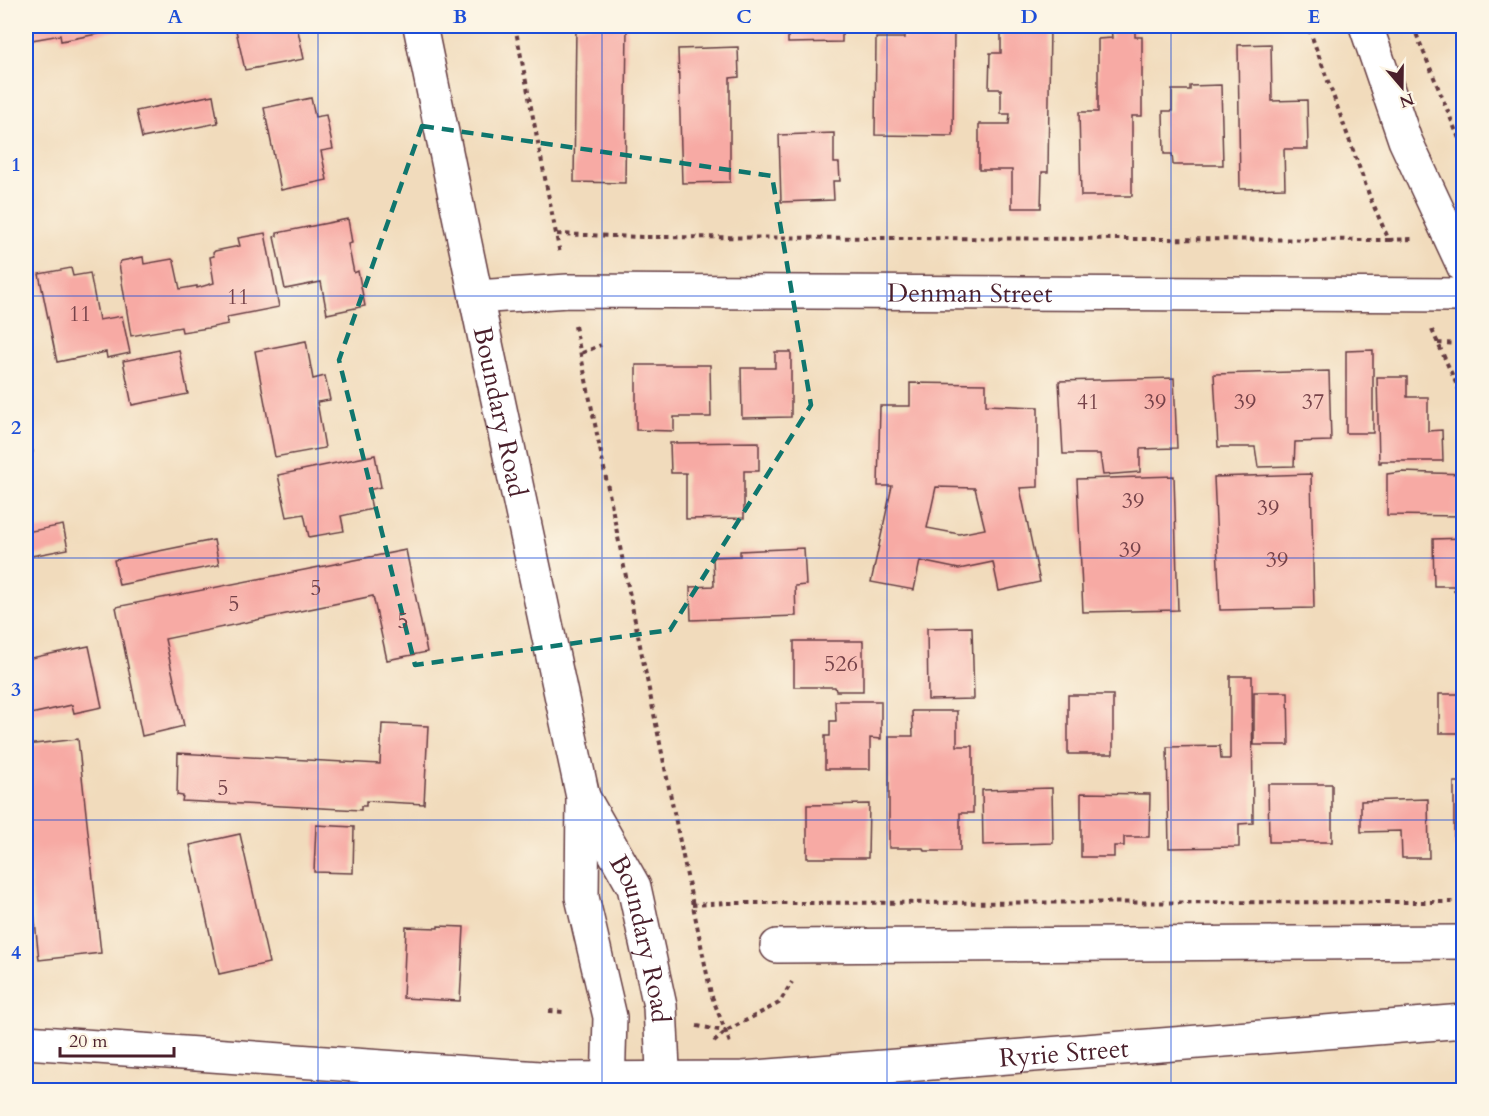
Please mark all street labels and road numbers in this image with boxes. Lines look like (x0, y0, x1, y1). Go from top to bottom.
street label: Denman Street (887, 275, 1053, 311)
street label: Boundary Road (465, 323, 536, 500)
street label: Boundary Road (602, 848, 678, 1024)
street label: Ryrie Street (998, 1030, 1130, 1075)

